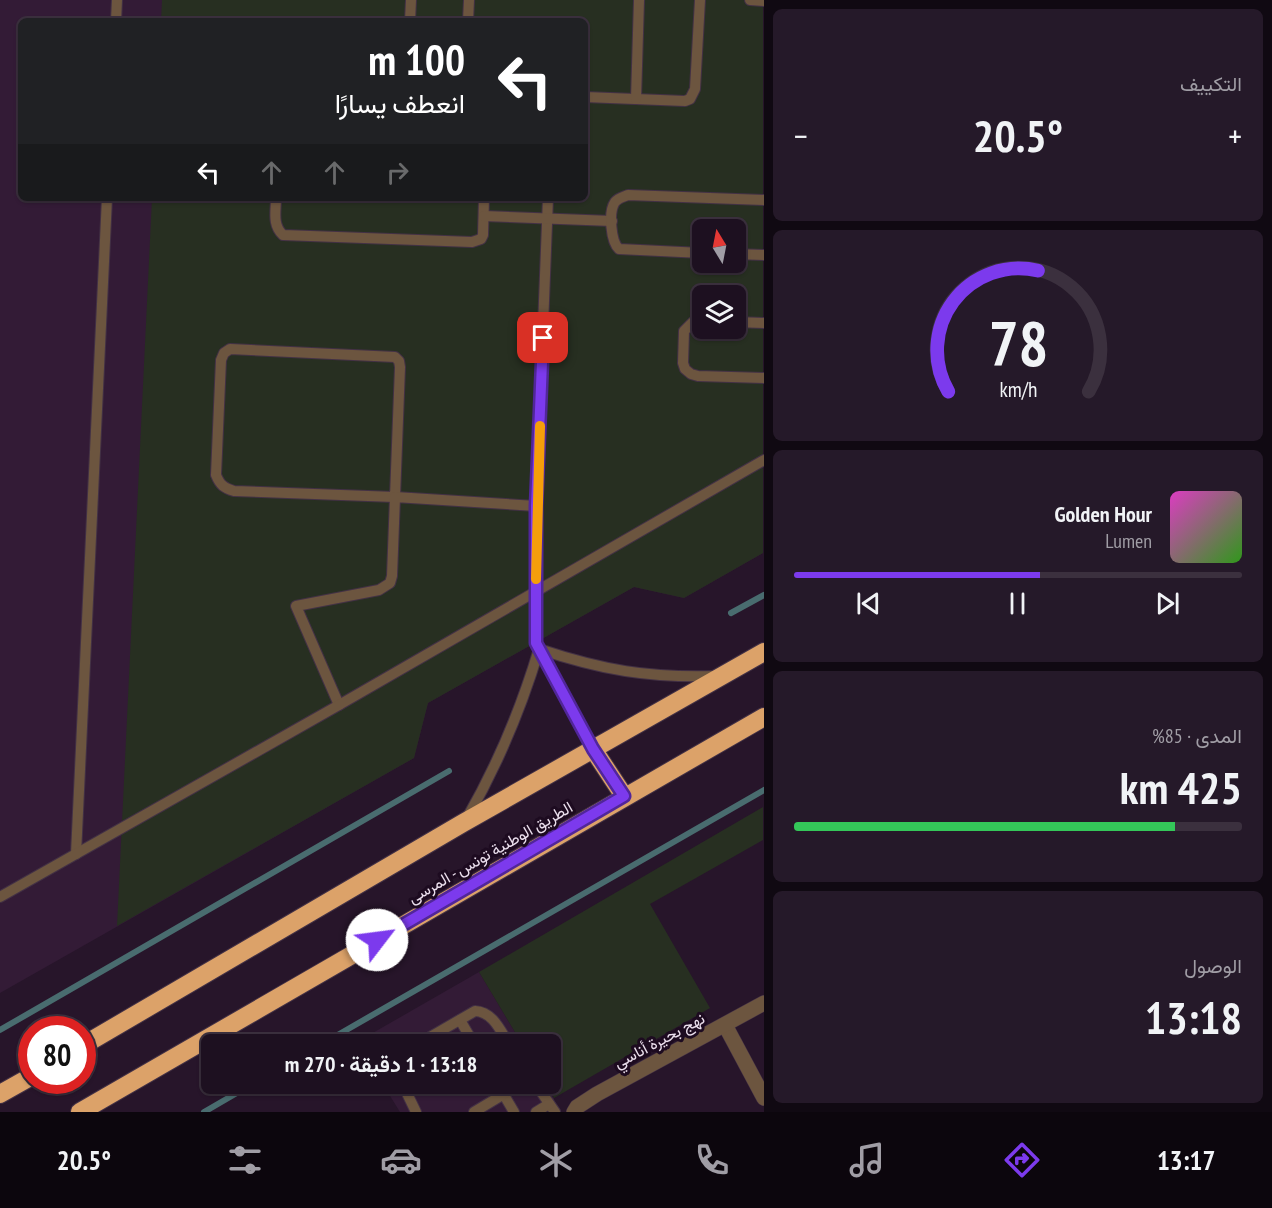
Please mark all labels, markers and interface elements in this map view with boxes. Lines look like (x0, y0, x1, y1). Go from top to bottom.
text: 100 m (368, 32, 465, 87)
icon: left (486, 42, 564, 120)
text: التكييف (1180, 71, 1242, 97)
text: انعطف يسارًا (335, 86, 465, 120)
text: 20.5° (973, 106, 1063, 164)
text: − (794, 114, 808, 157)
text: + (1228, 114, 1242, 157)
icon: left (192, 156, 225, 189)
icon: ahead (255, 156, 288, 189)
icon: ahead (318, 156, 351, 189)
icon: right (381, 156, 414, 189)
north arrow (692, 219, 746, 273)
map controls (692, 219, 746, 339)
button: layers (692, 285, 746, 339)
text: 78 (988, 303, 1048, 384)
pin (517, 312, 568, 363)
icon: arrive (526, 321, 559, 354)
text: km/h (999, 376, 1037, 404)
text: Golden Hour (1054, 500, 1152, 528)
text: Lumen (1105, 528, 1152, 554)
icon: previous (852, 587, 885, 620)
icon: pause (1001, 587, 1034, 620)
icon: next (1151, 587, 1184, 620)
text: المدى · 85% (1152, 723, 1242, 749)
text: 425 km (1120, 758, 1242, 816)
street label: الطريق الوطنية تونس - المرسى (404, 797, 576, 908)
position arrow (345, 908, 409, 972)
text: الوصول (1184, 953, 1242, 979)
text: 13:18 (1145, 988, 1242, 1046)
street label: نهج بحيرة أناسي (610, 1008, 710, 1076)
speed limit sign: 80 (18, 1016, 96, 1094)
text: 13:18 · 1 دقيقة · 270 m (285, 1050, 477, 1078)
icon: filters (224, 1139, 266, 1181)
icon: car (380, 1139, 422, 1181)
icon: climate (535, 1139, 577, 1181)
icon: phone (691, 1139, 733, 1181)
icon: music (846, 1139, 888, 1181)
icon: directions (1001, 1139, 1043, 1181)
text: 20.5° (57, 1143, 111, 1177)
text: 13:17 (1157, 1143, 1215, 1177)

